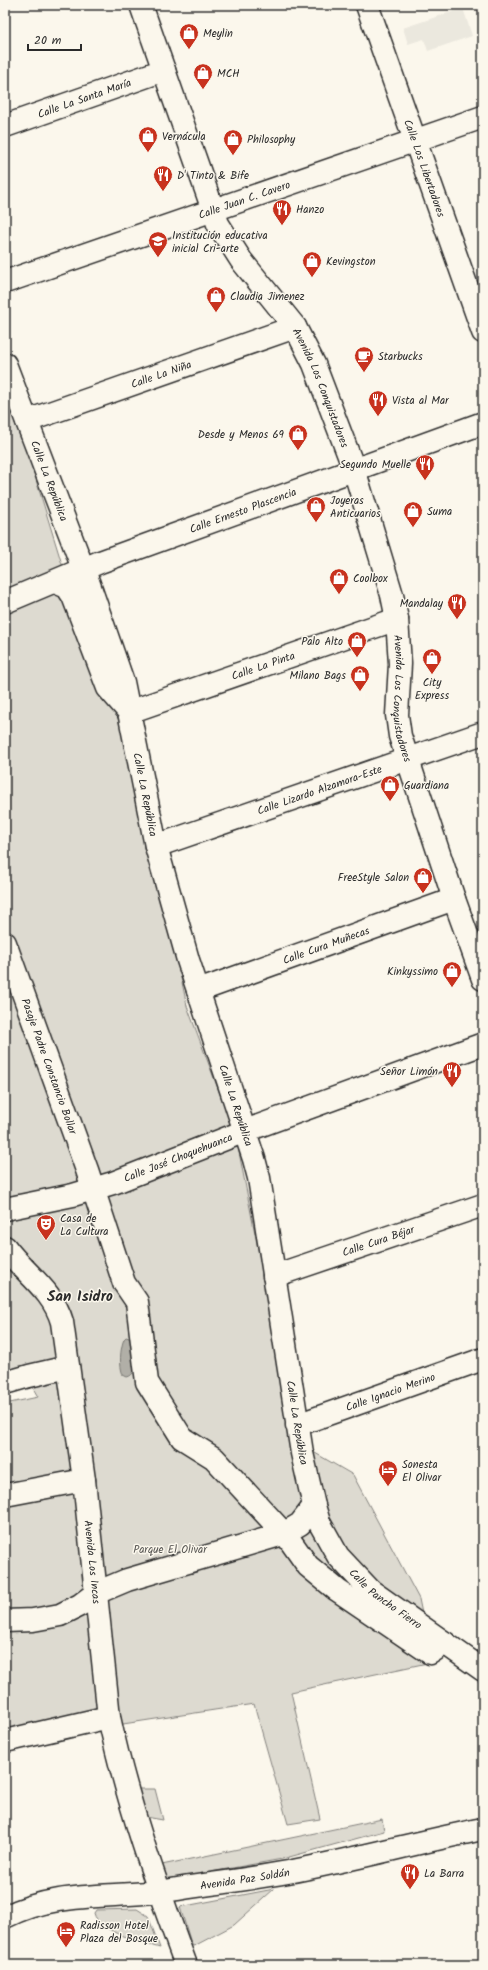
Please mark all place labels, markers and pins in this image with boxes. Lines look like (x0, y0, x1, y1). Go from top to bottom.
shop icon: Meylin (178, 22, 200, 50)
place label: Meylin (203, 25, 233, 43)
shop icon: MCH (192, 62, 214, 90)
place label: MCH (217, 65, 240, 83)
shop icon: Vernácula (137, 125, 159, 153)
place label: Vernácula (162, 128, 206, 146)
shop icon: Philosophy (222, 128, 244, 156)
place label: Philosophy (247, 131, 296, 149)
restaurant icon: D' Tinto & Bife (152, 164, 174, 192)
place label: D' Tinto & Bife (177, 167, 249, 185)
restaurant icon: Hanzo (271, 198, 293, 226)
place label: Hanzo (296, 201, 324, 219)
place label: Institución educativa inicial Cri-arte (172, 227, 268, 258)
school or university icon: Institución educativa inicial Cri-arte (147, 230, 169, 258)
shop icon: Kevingston (301, 250, 323, 278)
place label: Kevingston (326, 253, 376, 271)
shop icon: Claudia Jimenez (205, 285, 227, 313)
place label: Claudia Jimenez (230, 288, 305, 306)
cafe icon: Starbucks (353, 345, 375, 373)
place label: Starbucks (378, 348, 423, 366)
restaurant icon: Vista al Mar (367, 389, 389, 417)
place label: Vista al Mar (392, 392, 450, 410)
shop icon: Desde y Menos 69 (287, 423, 309, 451)
place label: Desde y Menos 69 (198, 426, 285, 444)
restaurant icon: Segundo Muelle (414, 453, 436, 481)
place label: Segundo Muelle (340, 456, 411, 474)
place label: Joyeras Anticuarios (330, 492, 381, 523)
shop icon: Joyeras Anticuarios (305, 495, 327, 523)
shop icon: Suma (402, 500, 424, 528)
place label: Suma (427, 503, 452, 521)
shop icon: Coolbox (328, 567, 350, 595)
place label: Coolbox (353, 570, 388, 588)
restaurant icon: Mandalay (446, 592, 468, 620)
place label: Mandalay (400, 595, 444, 613)
shop icon: Palo Alto (346, 630, 368, 658)
place label: Palo Alto (301, 633, 343, 651)
shop icon: City Express (421, 647, 443, 675)
shop icon: Milano Bags (349, 664, 371, 692)
place label: Milano Bags (290, 667, 346, 685)
place label: City Express (415, 674, 449, 705)
shop icon: Guardiana (379, 774, 401, 802)
place label: Guardiana (404, 777, 449, 795)
shop icon: FreeStyle Salon (412, 866, 434, 894)
place label: FreeStyle Salon (338, 869, 409, 887)
shop icon: Kinkyssimo (441, 960, 463, 988)
place label: Kinkyssimo (387, 963, 438, 981)
restaurant icon: Señor Limón (441, 1060, 463, 1088)
place label: Señor Limón (380, 1063, 438, 1081)
place label: Casa de La Cultura (60, 1210, 109, 1241)
theatre icon: Casa de La Cultura (35, 1213, 57, 1241)
place label: Sonesta El Olivar (402, 1456, 442, 1487)
hotel icon: Sonesta El Olivar (377, 1459, 399, 1487)
restaurant icon: La Barra (399, 1862, 421, 1890)
place label: La Barra (424, 1865, 464, 1883)
place label: Radisson Hotel Plaza del Bosque (80, 1917, 158, 1948)
hotel icon: Radisson Hotel Plaza del Bosque (55, 1920, 77, 1948)

